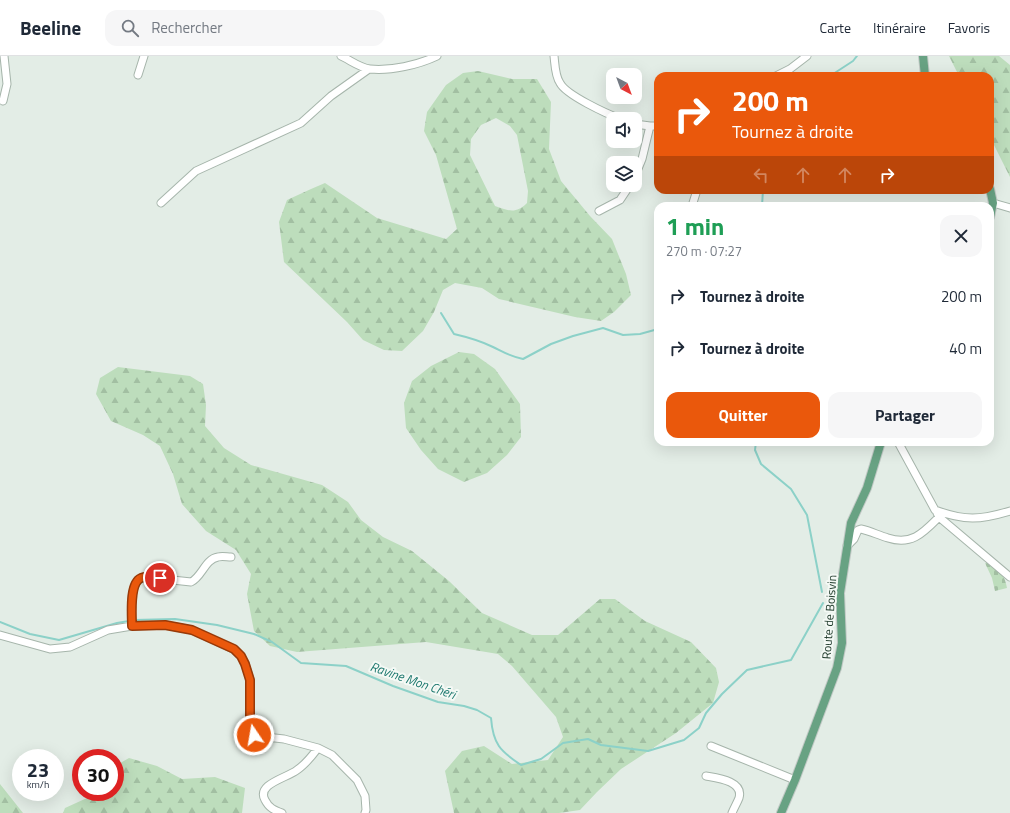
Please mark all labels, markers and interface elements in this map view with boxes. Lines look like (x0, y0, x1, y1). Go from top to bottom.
search box (105, 10, 385, 46)
text: Beeline (20, 13, 81, 42)
text: Rechercher (151, 16, 222, 39)
icon: search (119, 17, 141, 39)
text: Carte (820, 17, 851, 38)
text: Itinéraire (873, 17, 926, 38)
text: Favoris (948, 17, 990, 38)
north arrow (606, 68, 642, 104)
map controls (606, 68, 642, 192)
text: 200 m (732, 79, 809, 122)
icon: right (666, 88, 718, 140)
button: sound (606, 112, 642, 148)
text: Tournez à droite (732, 118, 853, 145)
button: layers (606, 156, 642, 192)
icon: left (750, 164, 772, 186)
icon: ahead (792, 164, 814, 186)
icon: ahead (834, 164, 856, 186)
icon: right (876, 164, 898, 186)
text: 1 min (666, 208, 724, 244)
button: close (940, 215, 982, 257)
text: 270 m · 07:27 (666, 241, 742, 261)
icon: right (666, 285, 688, 307)
text: Tournez à droite (700, 285, 805, 308)
text: 200 m (941, 285, 982, 308)
icon: right (666, 337, 688, 359)
text: Tournez à droite (700, 337, 805, 360)
text: 40 m (949, 337, 982, 360)
button: Quitter (666, 392, 820, 438)
button: Partager (828, 392, 982, 438)
pin (143, 561, 177, 595)
icon: arrive (149, 567, 171, 589)
street label: Route de Boisvin (817, 574, 841, 660)
water label: Ravine Mon Chéri (367, 656, 460, 704)
position arrow (233, 714, 275, 756)
speed limit sign: 30 (72, 749, 124, 801)
text: 23 (27, 754, 49, 785)
text: km/h (27, 777, 49, 792)

